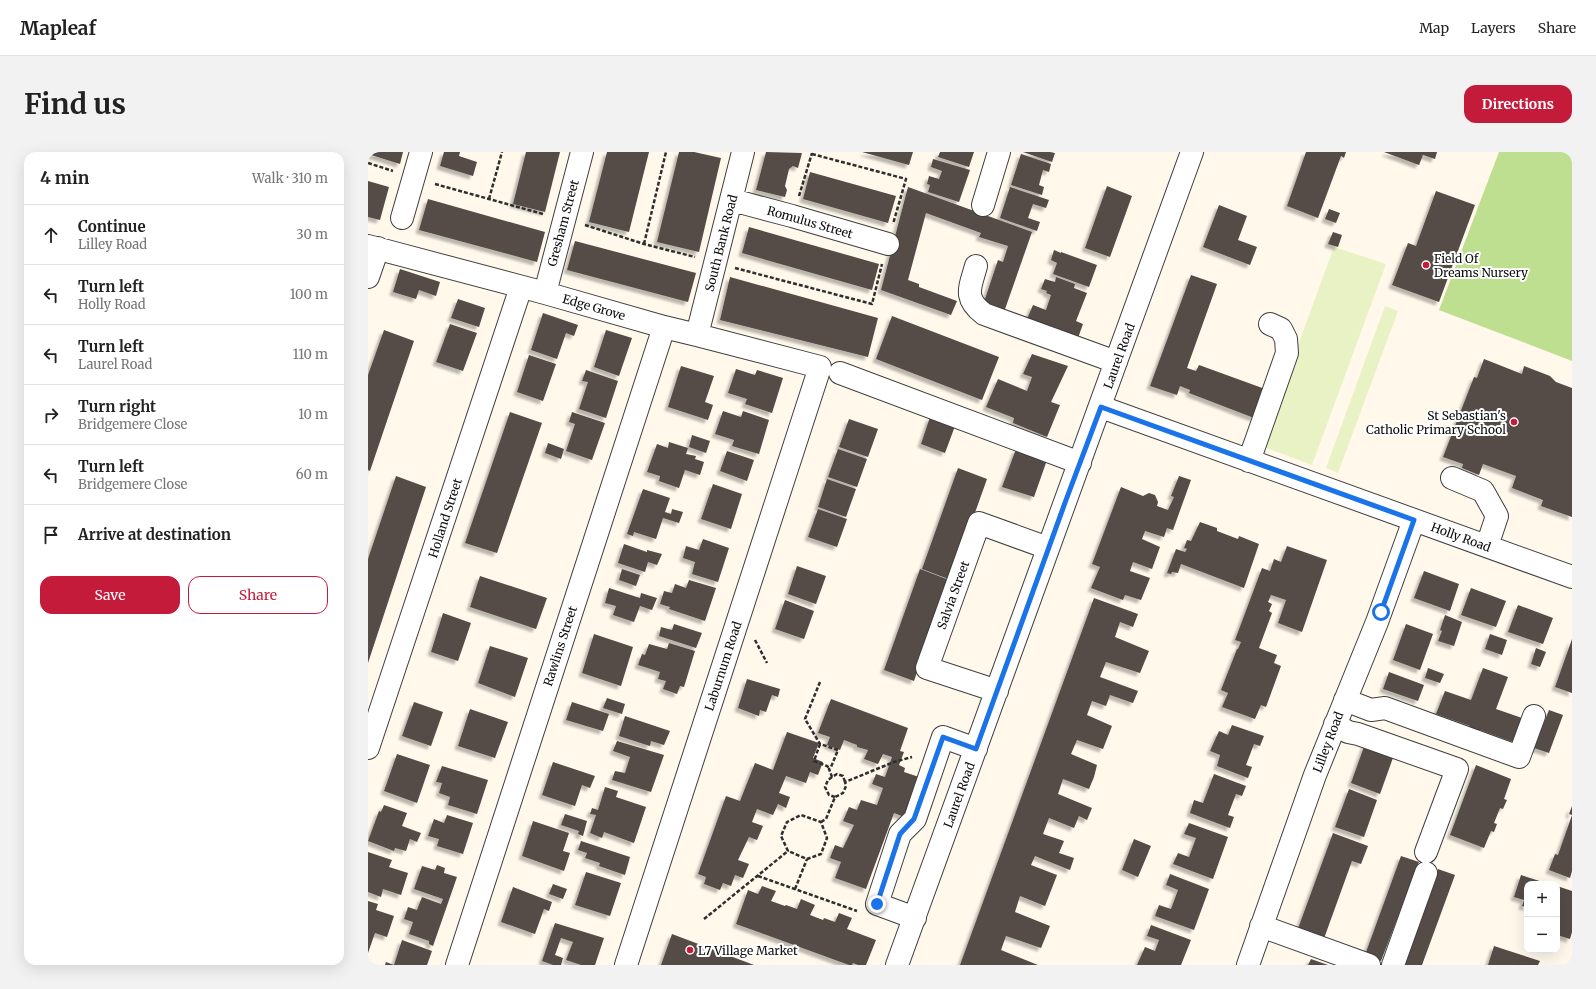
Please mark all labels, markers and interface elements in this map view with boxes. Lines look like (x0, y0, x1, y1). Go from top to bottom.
text: Mapleaf (20, 16, 96, 40)
text: Map (1419, 19, 1449, 37)
text: Layers (1471, 19, 1516, 37)
text: Share (1538, 19, 1576, 37)
button: Directions (1464, 85, 1572, 123)
text: Find us (24, 86, 126, 122)
text: 4 min (40, 167, 89, 189)
text: Walk · 310 m (252, 170, 328, 187)
street label: Gresham Street (544, 178, 582, 268)
street label: South Bank Road (702, 193, 740, 293)
street label: Romulus Street (765, 203, 855, 241)
text: Continue (78, 217, 146, 236)
icon: ahead (40, 224, 62, 246)
text: 30 m (296, 226, 328, 243)
text: Lilley Road (78, 236, 147, 253)
place label: Field Of Dreams Nursery (1434, 251, 1528, 280)
marker: Field Of Dreams Nursery (1421, 260, 1431, 270)
text: Turn left (78, 277, 144, 296)
icon: left (40, 284, 62, 306)
text: 100 m (290, 286, 328, 303)
street label: Edge Grove (561, 291, 627, 323)
text: Holly Road (78, 296, 146, 313)
street label: Laurel Road (1100, 321, 1138, 391)
text: Turn left (78, 337, 144, 356)
icon: left (40, 344, 62, 366)
text: 110 m (293, 346, 328, 363)
text: Laurel Road (78, 356, 152, 373)
text: Turn right (78, 397, 156, 416)
icon: right (40, 404, 62, 426)
text: 10 m (298, 406, 328, 423)
place label: St Sebastian's Catholic Primary School (1366, 408, 1506, 437)
text: Bridgemere Close (78, 416, 187, 433)
marker: St Sebastian's Catholic Primary School (1509, 417, 1519, 427)
text: Turn left (78, 457, 144, 476)
icon: left (40, 464, 62, 486)
text: 60 m (296, 466, 328, 483)
text: Bridgemere Close (78, 476, 187, 493)
street label: Holland Street (425, 476, 465, 560)
street label: Holly Road (1429, 519, 1493, 555)
icon: arrive (40, 524, 62, 546)
text: Arrive at destination (78, 525, 231, 544)
street label: Salvia Street (934, 558, 972, 631)
button: Save (40, 576, 180, 614)
button: Share (188, 576, 328, 614)
route start (1372, 603, 1390, 621)
street label: Rawlins Street (540, 604, 580, 688)
street label: Laburnum Road (701, 619, 745, 713)
street label: Lilley Road (1310, 709, 1346, 775)
street label: Laurel Road (940, 760, 978, 830)
map controls (1524, 881, 1560, 953)
button: + (1524, 881, 1560, 917)
route end (868, 895, 886, 913)
button: − (1524, 917, 1560, 953)
place label: L7 Village Market (698, 943, 798, 958)
marker: L7 Village Market (685, 945, 695, 955)

